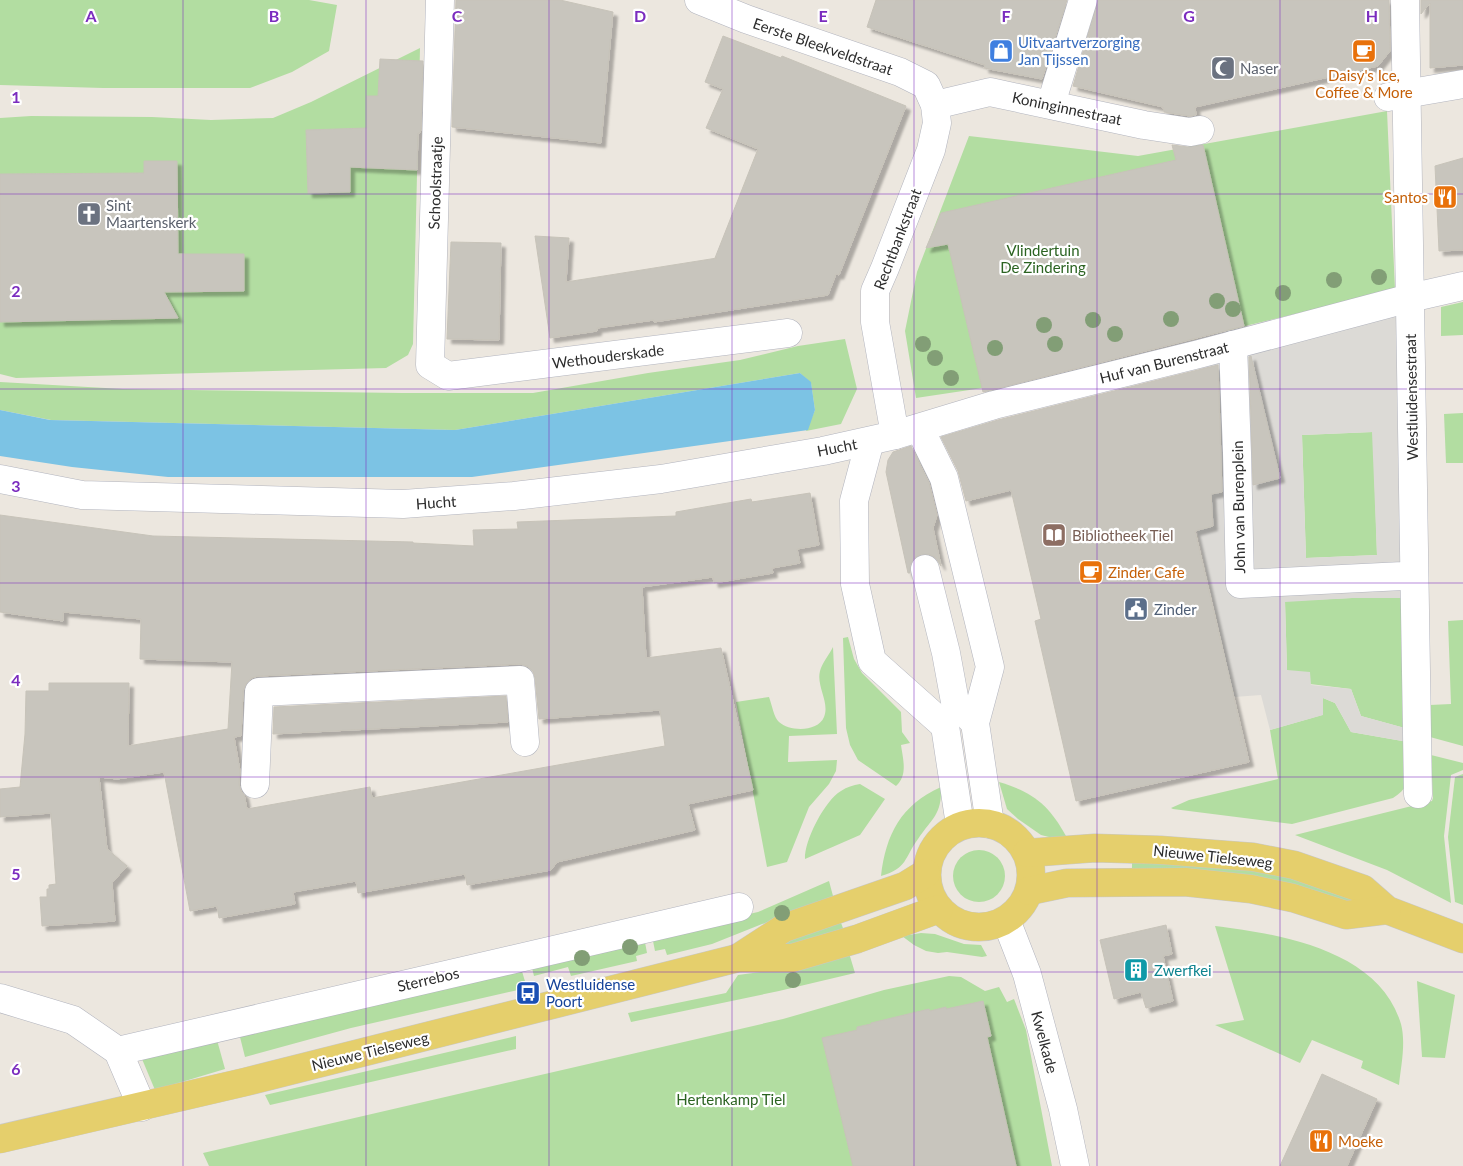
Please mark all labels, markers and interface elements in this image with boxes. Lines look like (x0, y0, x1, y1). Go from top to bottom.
text: A (84, 6, 97, 25)
text: B (269, 6, 279, 25)
text: C (452, 6, 463, 25)
text: D (634, 6, 646, 25)
text: F (1001, 6, 1011, 25)
text: G (1183, 6, 1195, 25)
text: H (1366, 6, 1378, 25)
street label: Eerste Bleekveldstraat (751, 14, 895, 78)
place label: Uitvaartverzorging Jan Tijssen (1018, 33, 1140, 68)
shop icon: Uitvaartverzorging Jan Tijssen (988, 38, 1014, 64)
cafe icon: Daisy's Ice, Coffee & More (1351, 38, 1377, 64)
mosque icon: Naser (1210, 55, 1236, 81)
place label: Naser (1240, 59, 1279, 77)
place label: Daisy's Ice, Coffee & More (1315, 66, 1413, 101)
text: 1 (11, 87, 21, 106)
street label: Koninginnestraat (1011, 88, 1124, 129)
street label: Schoolstraatje (424, 136, 446, 230)
restaurant icon: Santos (1432, 184, 1458, 210)
street label: Rechtbankstraat (869, 185, 925, 292)
place label: Santos (1384, 188, 1428, 206)
place label: Sint Maartenskerk (106, 196, 197, 231)
church icon: Sint Maartenskerk (76, 201, 102, 227)
park label: Vlindertuin De Zindering (1000, 241, 1086, 276)
text: 2 (11, 281, 21, 300)
street label: Westluidensestraat (1401, 333, 1421, 460)
street label: Huf van Burenstraat (1098, 337, 1231, 387)
street label: Wethouderskade (551, 340, 665, 372)
street label: Hucht (815, 434, 859, 460)
street label: John van Burenplein (1228, 440, 1248, 574)
text: 3 (11, 476, 21, 495)
street label: Hucht (415, 492, 457, 512)
library icon: Bibliotheek Tiel (1041, 522, 1067, 548)
place label: Bibliotheek Tiel (1072, 526, 1174, 544)
cafe icon: Zinder Cafe (1078, 559, 1104, 585)
place label: Zinder Cafe (1108, 563, 1185, 581)
public building icon: Zinder (1123, 596, 1149, 622)
place label: Zinder (1154, 600, 1197, 618)
text: 4 (11, 670, 21, 689)
street label: Nieuwe Tielseweg (1152, 841, 1274, 871)
text: 5 (11, 864, 21, 883)
building icon: Zwerfkei (1123, 957, 1149, 983)
place label: Zwerfkei (1154, 961, 1212, 979)
street label: Sterrebos (395, 963, 461, 995)
place label: Westluidense Poort (546, 975, 635, 1010)
bus stop icon: Westluidense Poort (515, 980, 541, 1006)
street label: Kwelkade (1028, 1009, 1062, 1075)
street label: Nieuwe Tielseweg (310, 1028, 430, 1074)
text: 6 (11, 1059, 21, 1078)
park label: Hertenkamp Tiel (676, 1090, 786, 1108)
restaurant icon: Moeke (1308, 1128, 1334, 1154)
place label: Moeke (1338, 1132, 1383, 1150)

